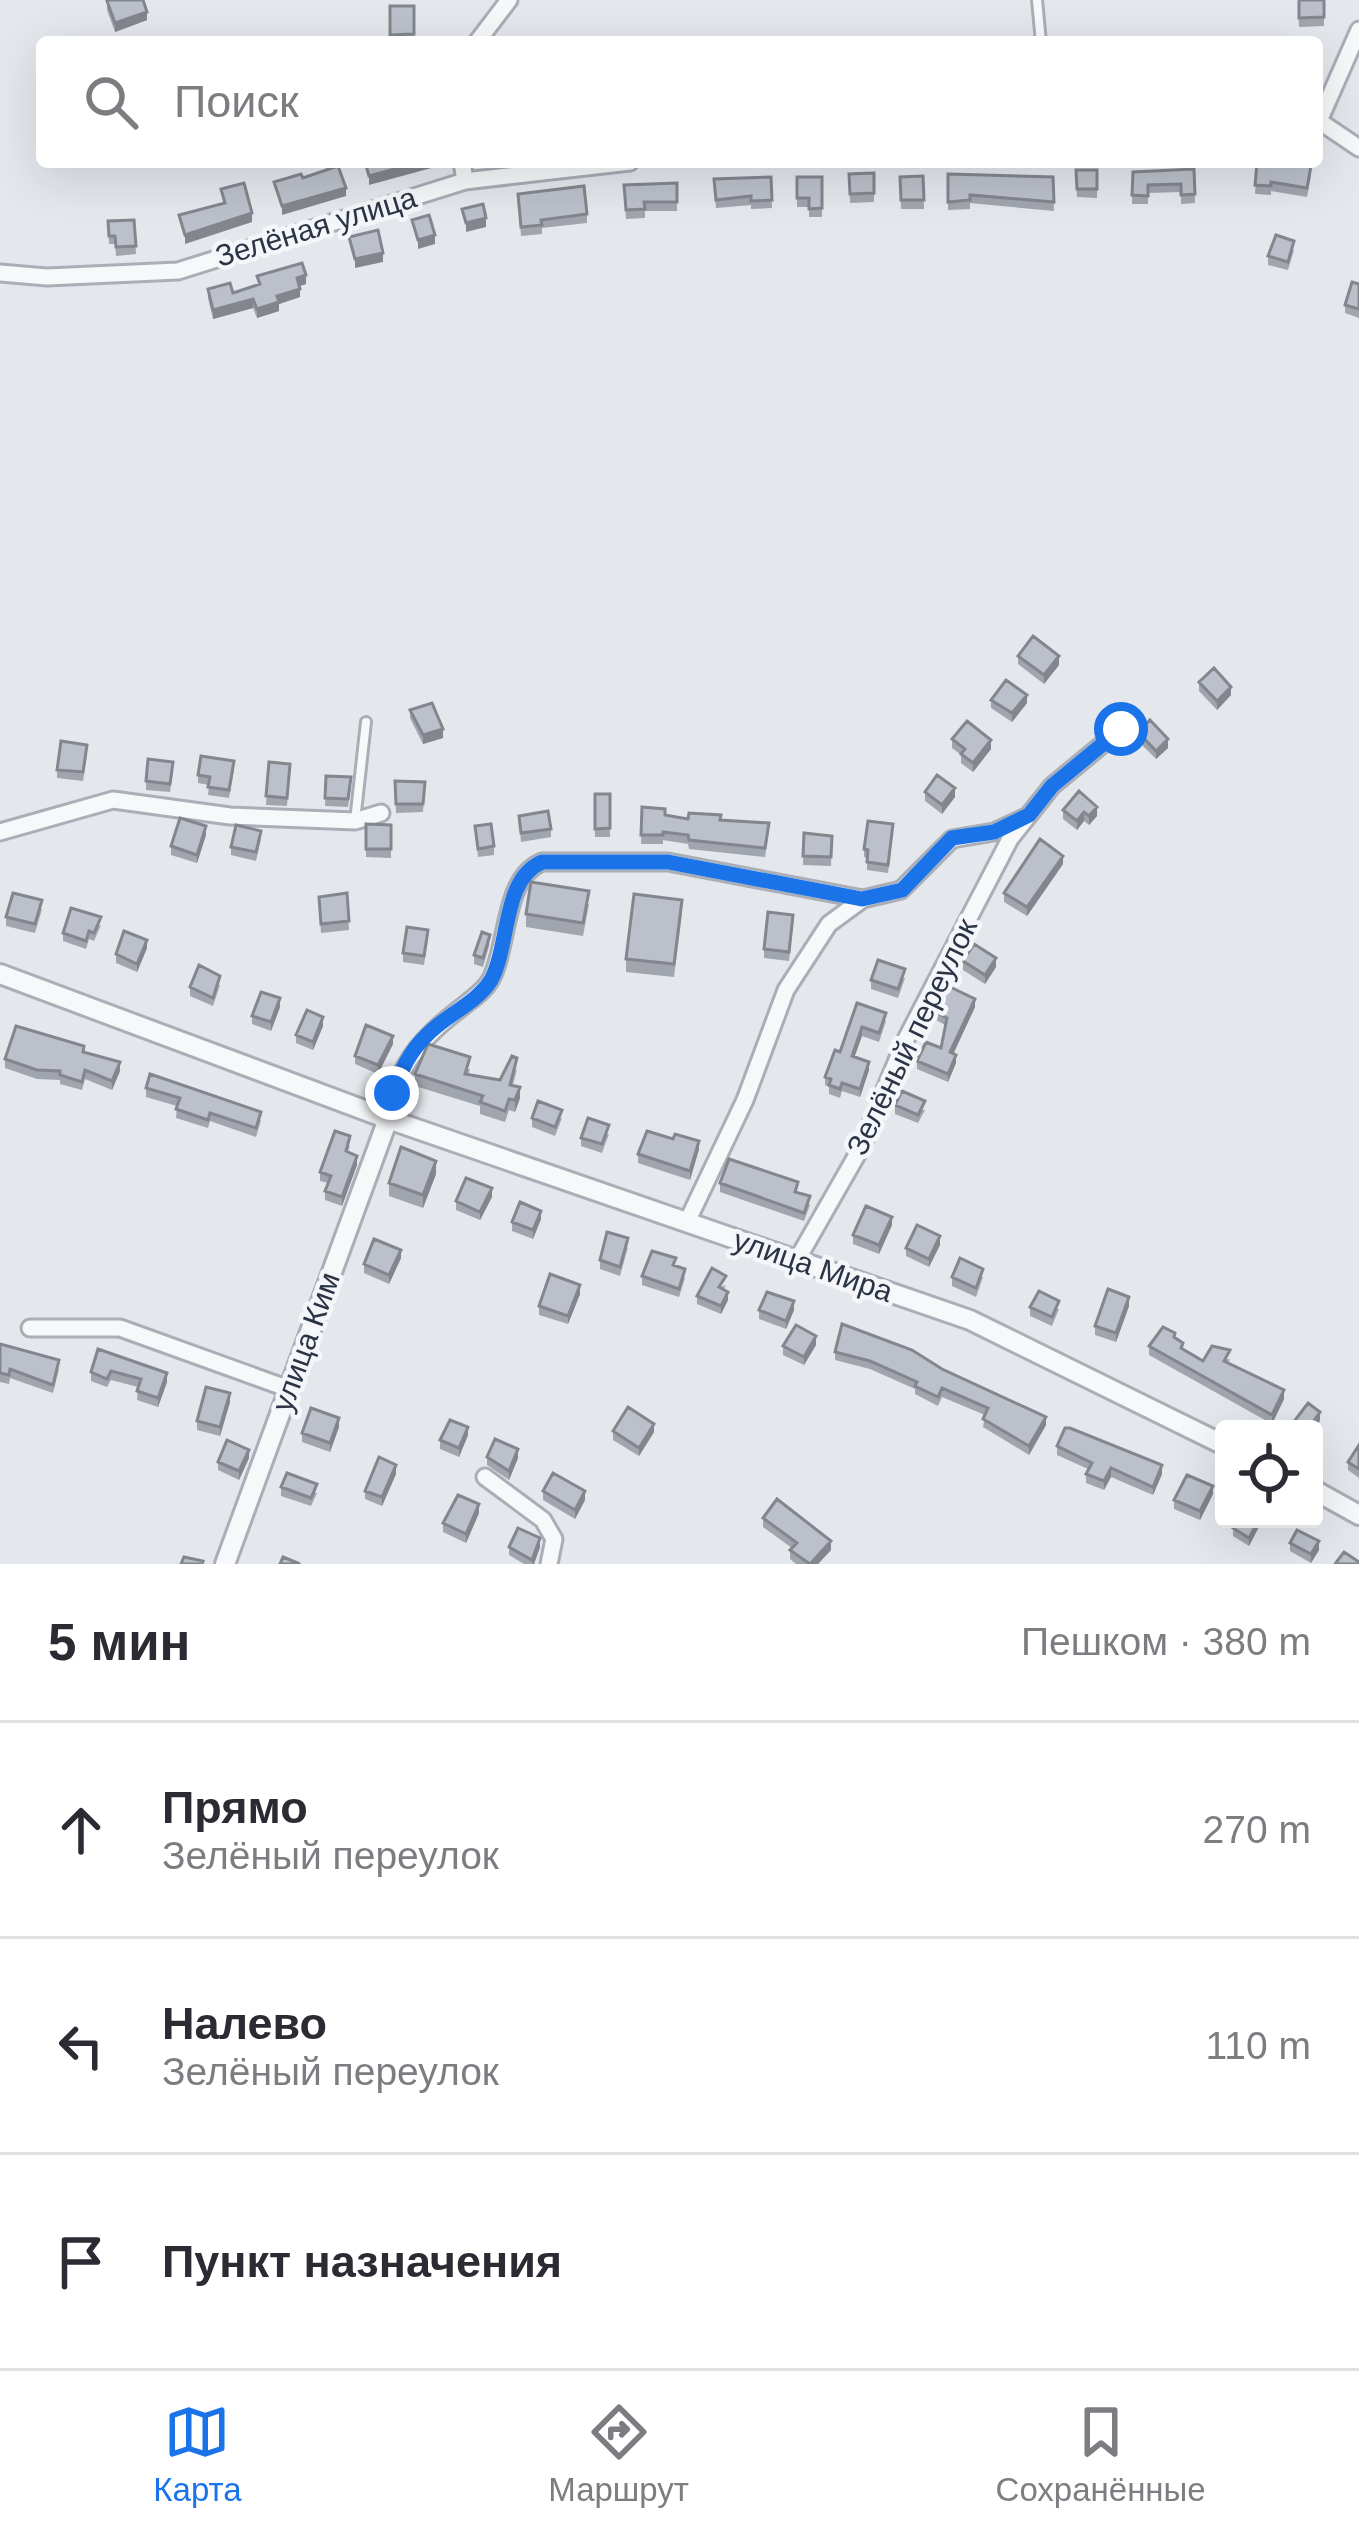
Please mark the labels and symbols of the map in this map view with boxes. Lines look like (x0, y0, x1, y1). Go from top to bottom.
street label: Зелёная улица (211, 180, 421, 273)
route start (1094, 702, 1148, 756)
street label: Зелёный переулок (840, 912, 984, 1160)
route end (365, 1066, 419, 1120)
street label: улица Мира (729, 1223, 897, 1308)
street label: улица Ким (265, 1268, 346, 1416)

